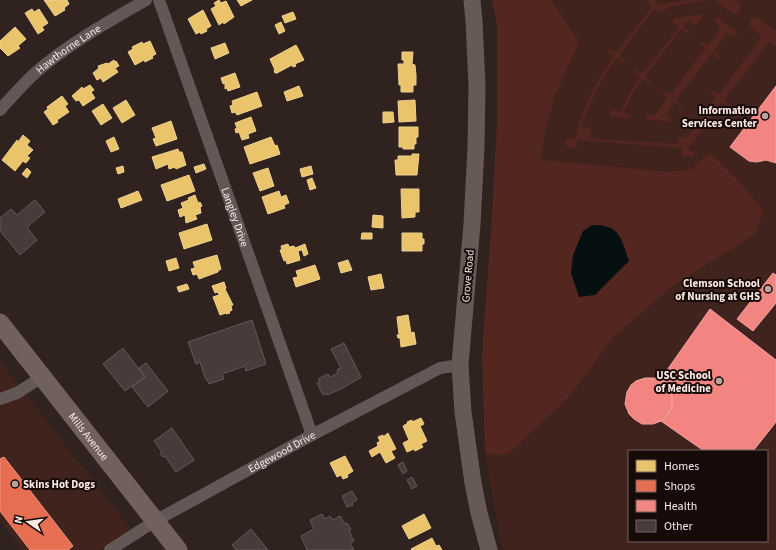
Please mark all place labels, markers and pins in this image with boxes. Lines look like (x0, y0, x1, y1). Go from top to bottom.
place label: Information Services Center (682, 103, 758, 131)
marker: Information Services Center (760, 111, 770, 121)
place label: Clemson School of Nursing at GHS (675, 276, 761, 304)
marker: Clemson School of Nursing at GHS (763, 284, 773, 294)
place label: USC School of Medicine (655, 368, 712, 396)
marker: USC School of Medicine (714, 376, 724, 386)
place label: Skins Hot Dogs (23, 477, 95, 492)
marker: Skins Hot Dogs (10, 479, 20, 489)

